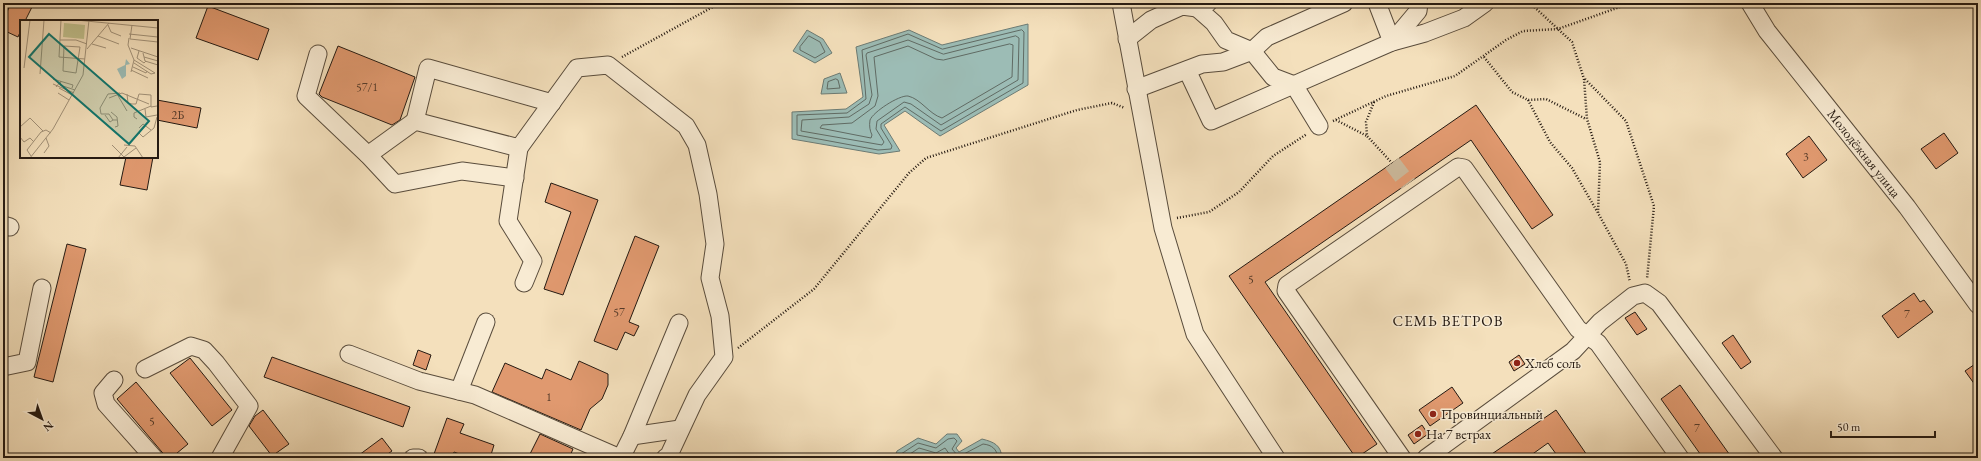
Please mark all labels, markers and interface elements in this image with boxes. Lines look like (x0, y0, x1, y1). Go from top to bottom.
inset map (20, 20, 158, 158)
house number: 57/1 (356, 79, 378, 95)
street label: Молодёжная улица (1823, 105, 1905, 202)
house number: 2Б (172, 107, 184, 123)
house number: 3 (1803, 149, 1809, 165)
house number: 5 (1248, 271, 1254, 287)
house number: 57 (613, 304, 625, 320)
house number: 7 (1904, 306, 1910, 322)
district label: СЕМЬ ВЕТРОВ (1393, 311, 1504, 330)
place label: Хлеб соль (1524, 354, 1581, 372)
marker: Хлеб соль (1512, 358, 1522, 368)
house number: 1 (546, 389, 552, 405)
north arrow (22, 399, 62, 439)
place label: Провинциальный (1441, 405, 1544, 423)
marker: Провинциальный (1428, 409, 1438, 419)
house number: 5 (149, 413, 155, 429)
scale bar (1831, 413, 1935, 439)
text: N (41, 418, 57, 435)
text: 50 m (1837, 419, 1861, 435)
house number: 7 (1694, 420, 1700, 436)
place label: На 7 ветрах (1426, 425, 1491, 443)
marker: На 7 ветрах (1413, 429, 1423, 439)

